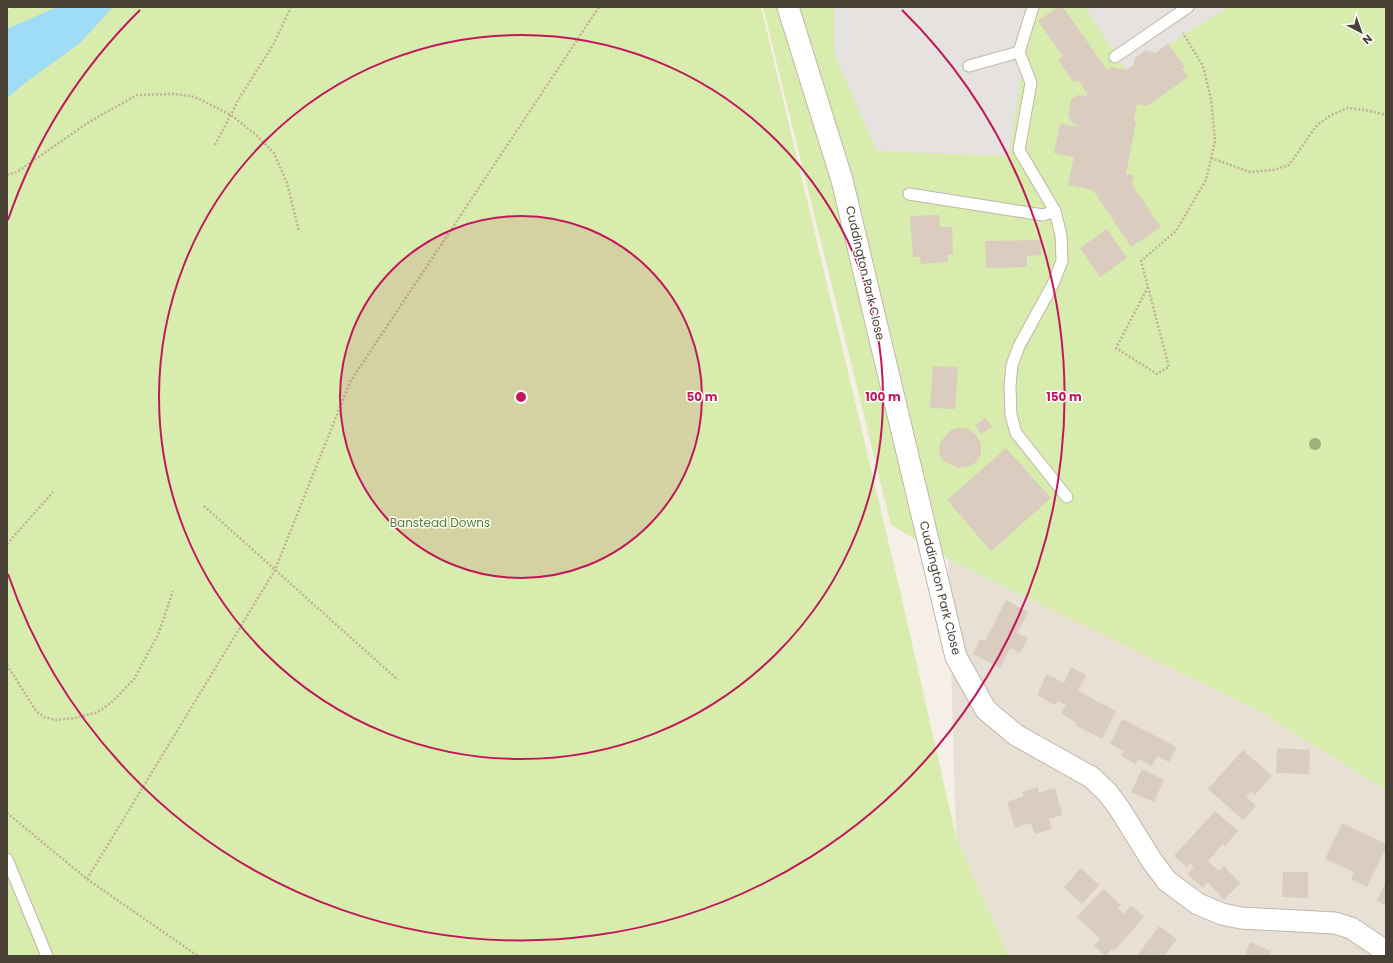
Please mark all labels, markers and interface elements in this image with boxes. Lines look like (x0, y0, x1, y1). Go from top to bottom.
north arrow (1341, 12, 1381, 52)
text: N (1359, 31, 1376, 48)
street label: Cuddington Park Close (842, 204, 889, 342)
text: 50 m (687, 388, 718, 405)
text: 100 m (865, 388, 901, 405)
text: 150 m (1046, 388, 1082, 405)
centre of rings (514, 390, 528, 404)
park label: Banstead Downs (390, 514, 490, 531)
street label: Cuddington Park Close (916, 519, 965, 657)

